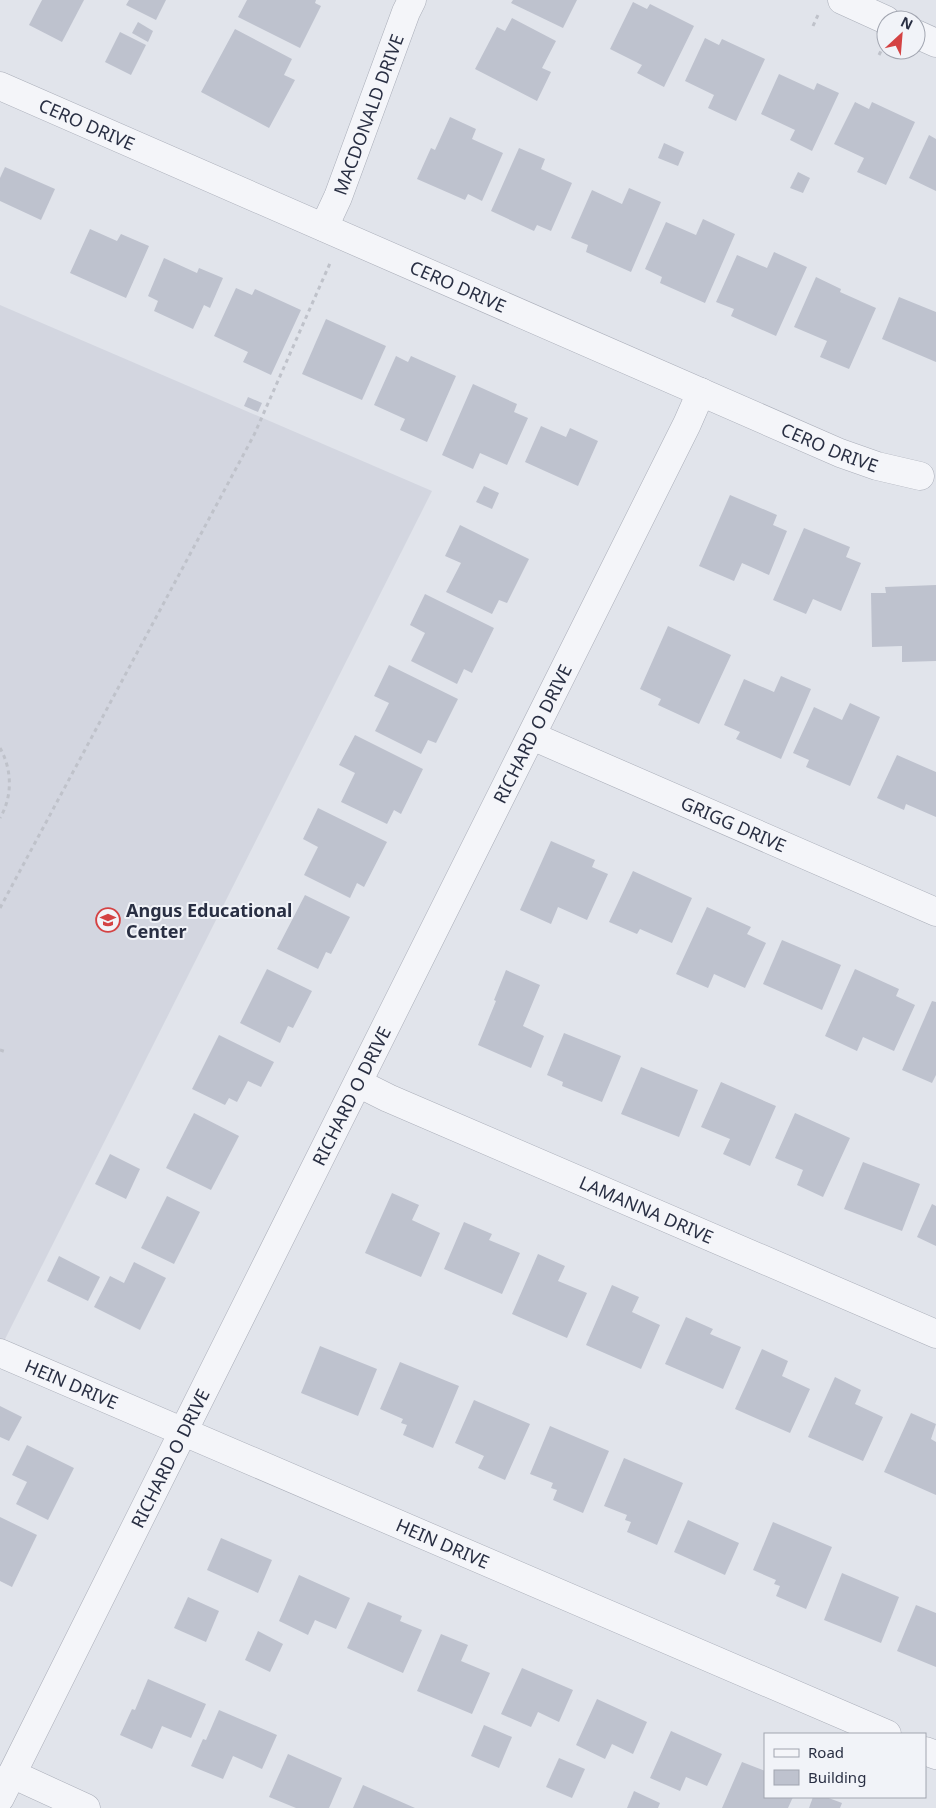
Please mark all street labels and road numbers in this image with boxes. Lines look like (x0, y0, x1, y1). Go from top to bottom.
street label: MACDONALD DRIVE (328, 31, 409, 198)
street label: CERO DRIVE (35, 92, 139, 156)
street label: CERO DRIVE (406, 255, 510, 318)
street label: CERO DRIVE (777, 417, 881, 477)
street label: RICHARD O DRIVE (487, 660, 577, 807)
street label: GRIGG DRIVE (677, 790, 790, 857)
street label: RICHARD O DRIVE (306, 1022, 396, 1169)
street label: LAMANNA DRIVE (576, 1170, 717, 1249)
street label: HEIN DRIVE (21, 1353, 122, 1414)
street label: RICHARD O DRIVE (125, 1384, 215, 1532)
street label: HEIN DRIVE (393, 1513, 493, 1574)

